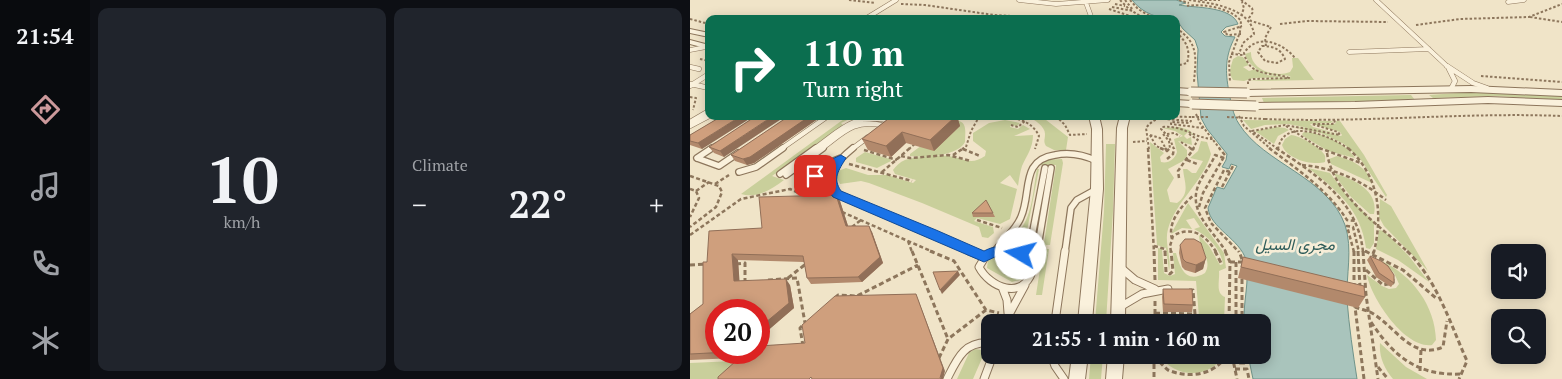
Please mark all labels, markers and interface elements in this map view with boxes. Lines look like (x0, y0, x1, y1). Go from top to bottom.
text: 21:54 (16, 21, 74, 50)
text: 110 m (803, 30, 904, 76)
icon: right (720, 35, 785, 100)
text: Turn right (803, 74, 903, 103)
icon: directions (28, 92, 63, 127)
text: 10 (205, 135, 279, 222)
text: Climate (412, 154, 468, 176)
pin (794, 155, 836, 197)
icon: arrive (801, 162, 829, 190)
icon: music (28, 169, 63, 204)
text: 22° (509, 179, 567, 229)
text: − (412, 186, 427, 223)
text: + (649, 186, 664, 223)
text: km/h (224, 211, 260, 233)
position arrow (994, 227, 1046, 279)
water label: مجرى السيل (1255, 233, 1335, 255)
map controls (1491, 244, 1546, 364)
button: sound (1491, 244, 1546, 299)
icon: phone (28, 246, 63, 281)
speed limit sign: 20 (705, 299, 770, 364)
button: search (1491, 309, 1546, 364)
icon: climate (28, 323, 63, 358)
text: 21:55 · 1 min · 160 m (1032, 326, 1220, 351)

